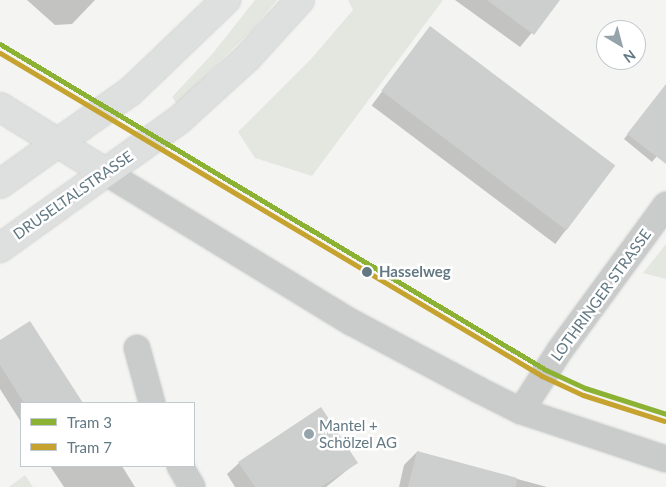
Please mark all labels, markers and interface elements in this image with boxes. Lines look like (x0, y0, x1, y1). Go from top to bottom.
north arrow (596, 20, 646, 70)
text: N (620, 47, 639, 67)
street label: DRUSELTALSTRASSE (10, 147, 136, 243)
street label: LOTHRINGER STRASSE (547, 226, 655, 364)
place label: Hasselweg (379, 263, 451, 281)
marker: Hasselweg (359, 264, 375, 280)
legend (20, 402, 195, 467)
text: Tram 3 (67, 413, 112, 431)
place label: Mantel + Schölzel AG (319, 416, 397, 451)
marker: Mantel + Schölzel AG (303, 428, 315, 440)
text: Tram 7 (67, 438, 112, 456)

